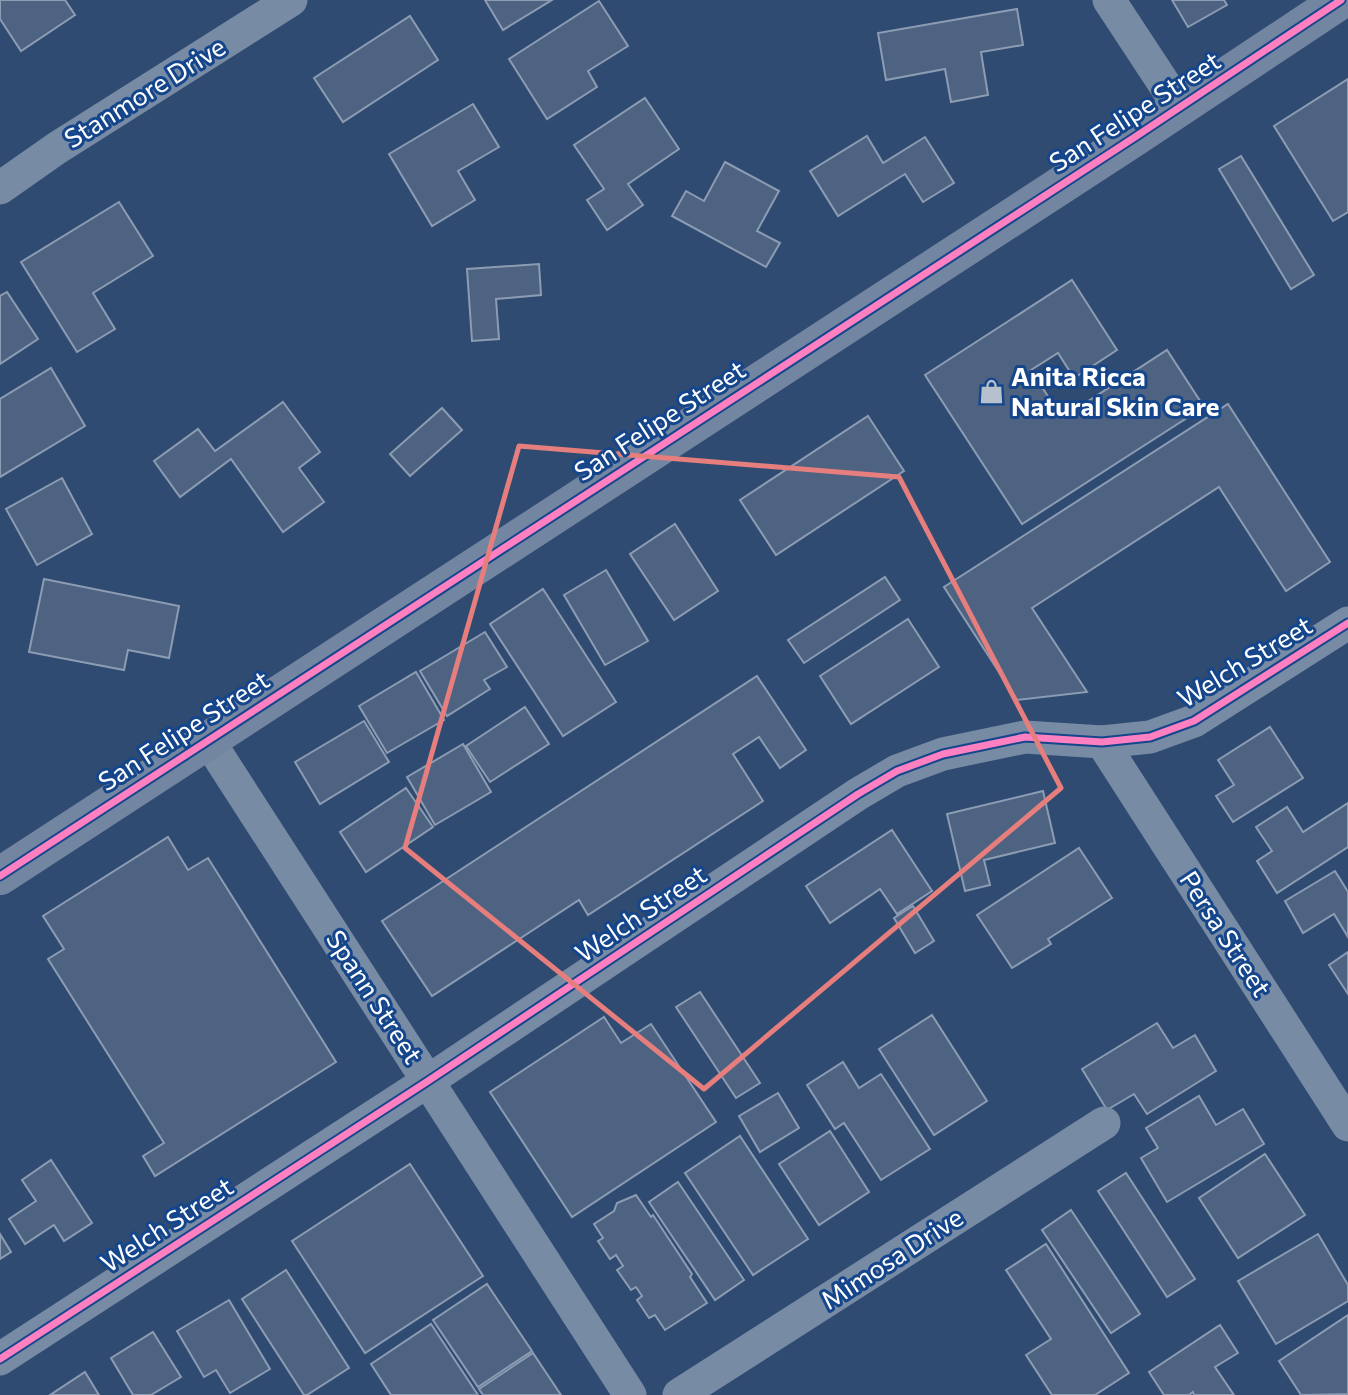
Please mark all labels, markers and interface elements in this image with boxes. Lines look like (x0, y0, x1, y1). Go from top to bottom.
street label: Stanmore Drive (58, 30, 230, 154)
street label: San Felipe Street (1043, 44, 1226, 178)
street label: San Felipe Street (568, 353, 751, 487)
place label: Anita Ricca Natural Skin Care (1011, 360, 1220, 421)
shop icon: Anita Ricca Natural Skin Care (977, 378, 1005, 406)
street label: Welch Street (1171, 608, 1317, 713)
street label: San Felipe Street (92, 663, 275, 797)
street label: Welch Street (569, 858, 712, 968)
street label: Persa Street (1174, 865, 1278, 1002)
street label: Spann Street (321, 924, 430, 1069)
street label: Welch Street (94, 1170, 238, 1278)
street label: Mimosa Drive (814, 1200, 968, 1315)

